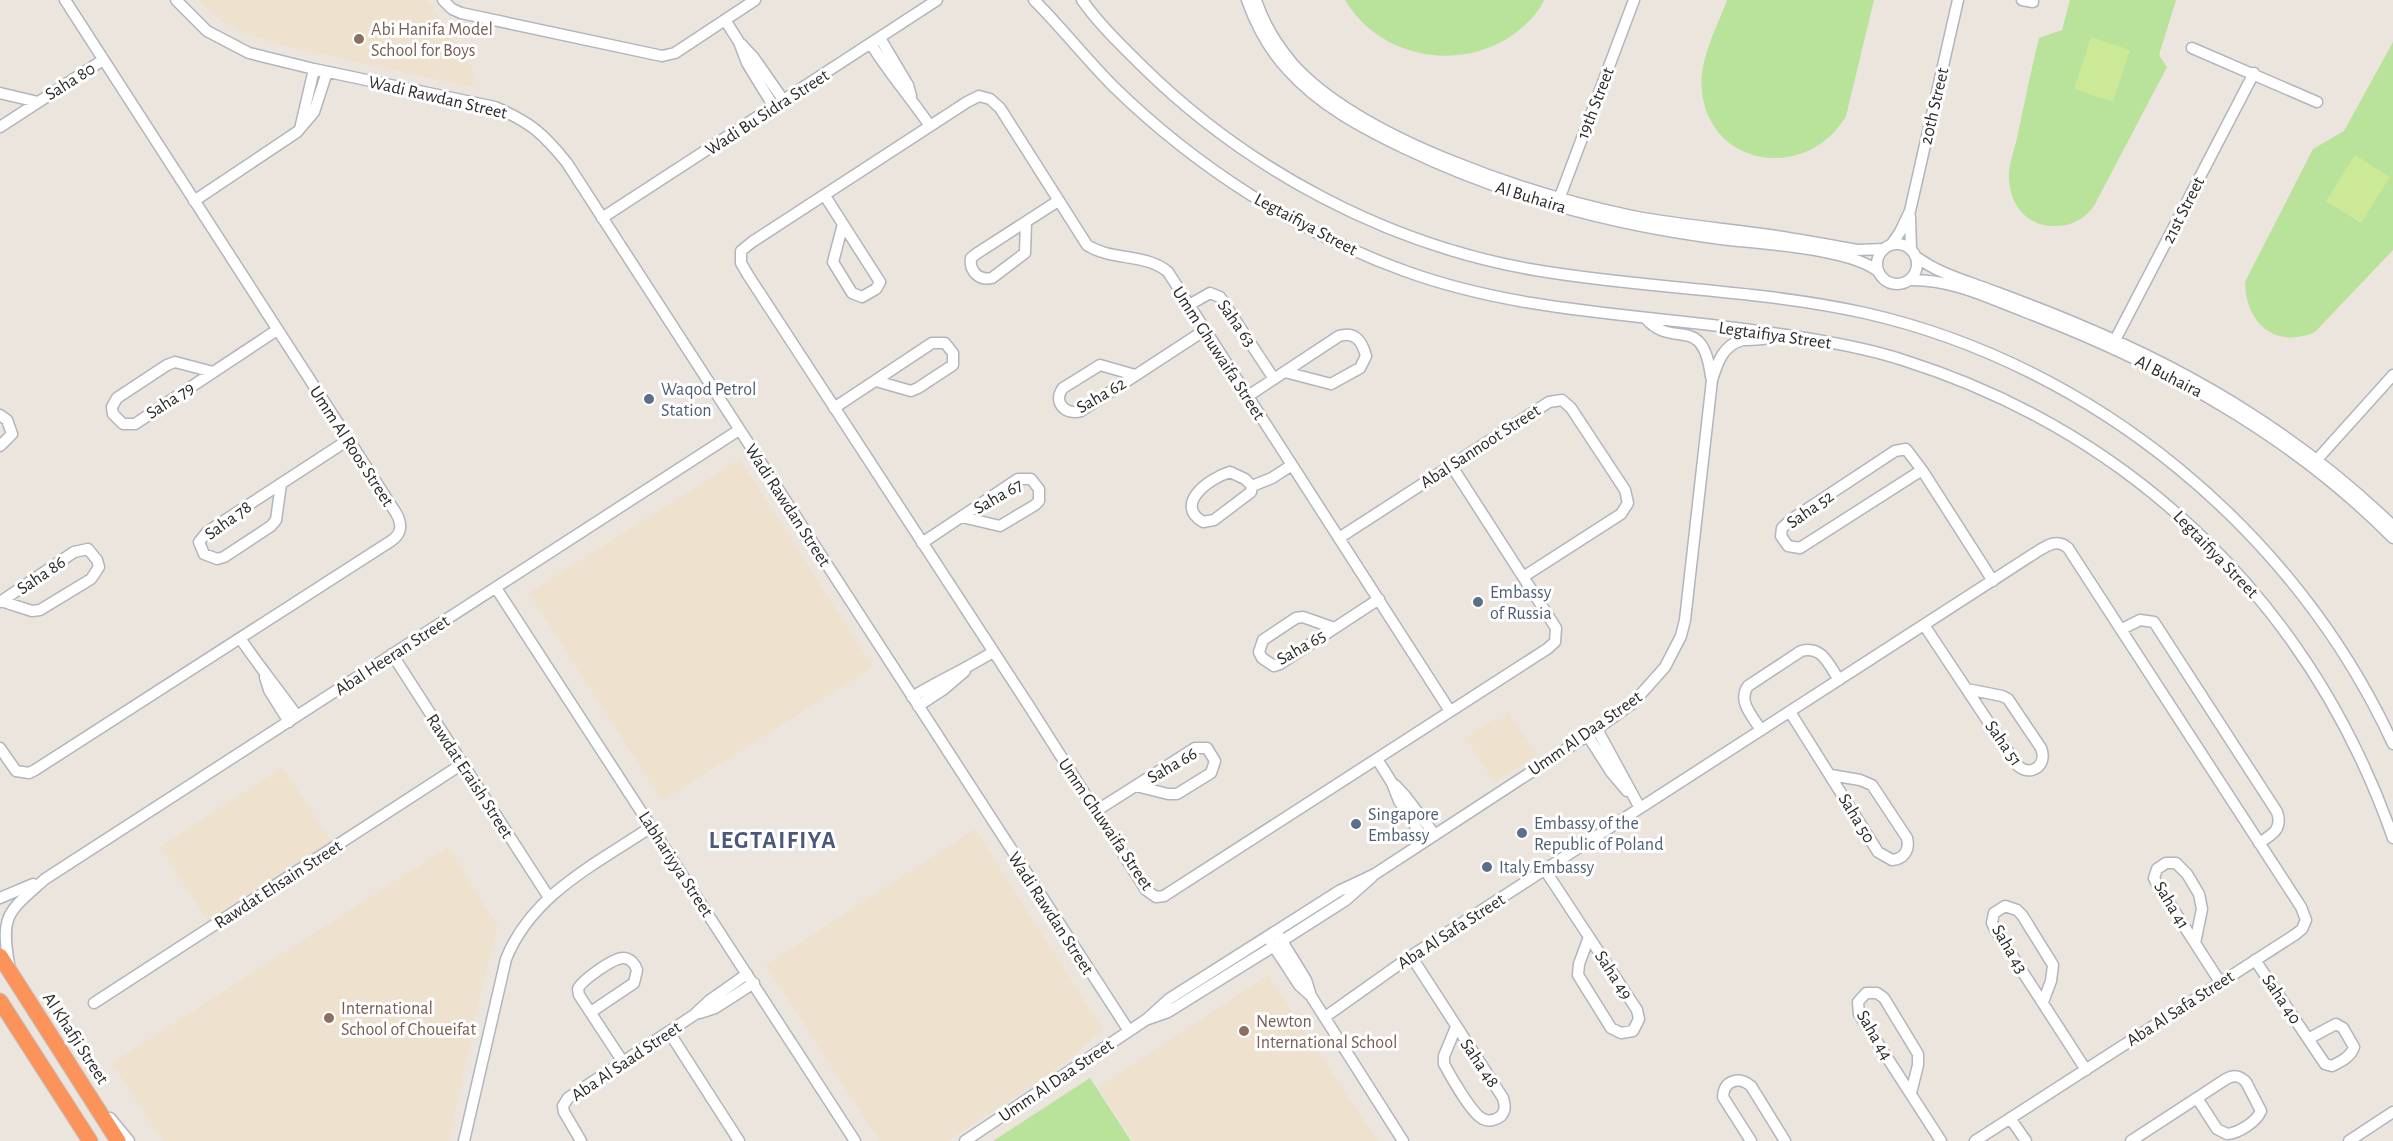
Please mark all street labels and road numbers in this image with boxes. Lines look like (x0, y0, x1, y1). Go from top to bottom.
street label: Saha 80 (42, 60, 99, 104)
street label: 19th Street (1574, 65, 1618, 142)
street label: Wadi Bu Sidra Street (703, 66, 833, 159)
street label: 20th Street (1917, 66, 1953, 146)
street label: Wadi Rawdan Street (367, 73, 509, 123)
street label: 21st Street (2159, 174, 2208, 247)
street label: Al Buhaira (1493, 179, 1568, 217)
street label: Legtaifiya Street (1251, 190, 1360, 260)
street label: Umm Ghuwaifa Street (1168, 284, 1268, 424)
street label: Saha 63 (1214, 297, 1259, 350)
street label: Legtaifiya Street (1717, 319, 1833, 353)
street label: Al Buhaira (2132, 352, 2205, 401)
street label: Saha 62 (1074, 375, 1129, 417)
street label: Saha 79 (143, 379, 198, 423)
street label: Umm Al Roos Street (306, 383, 397, 510)
street label: Abal Sannoot Street (1417, 401, 1544, 492)
street label: Wadi Rawdan Street (741, 441, 833, 570)
street label: Saha 67 (971, 476, 1026, 518)
street label: Saha 52 (1784, 487, 1837, 532)
street label: Saha 78 (202, 498, 255, 544)
street label: Legtaifiya Street (2169, 508, 2261, 602)
street label: Saha 86 (14, 553, 69, 598)
street label: Abal Heeran Street (332, 612, 453, 699)
street label: Saha 65 (1274, 627, 1329, 669)
street label: Umm Al Daa Street (1526, 688, 1646, 780)
street label: Rawdat Eraish Street (422, 711, 516, 842)
street label: Saha 51 (1981, 718, 2025, 770)
street label: Saha 66 (1145, 745, 1200, 787)
street label: Umm Ghuwaifa Street (1054, 755, 1156, 894)
street label: Saha 50 (1834, 791, 1878, 846)
street label: Labhariyya Street (635, 809, 716, 921)
street label: Rawdat Ehsain Street (212, 837, 346, 933)
street label: Wadi Rawdan Street (1004, 849, 1096, 978)
street label: Saha 41 (2150, 879, 2192, 932)
street label: Aba Al Safa Street (1395, 890, 1509, 973)
street label: Saha 43 (1988, 922, 2030, 977)
street label: Saha 49 (1591, 948, 1635, 1003)
street label: Aba Al Safa Street (2124, 967, 2238, 1050)
street label: Saha 40 (2258, 972, 2304, 1028)
street label: Al Khafji Street (39, 990, 111, 1088)
street label: Saha 44 (1853, 1007, 1896, 1064)
street label: Aba Al Saad Street (568, 1018, 685, 1105)
street label: Umm Al Daa Street (996, 1036, 1117, 1126)
street label: Saha 48 (1457, 1036, 1502, 1091)

